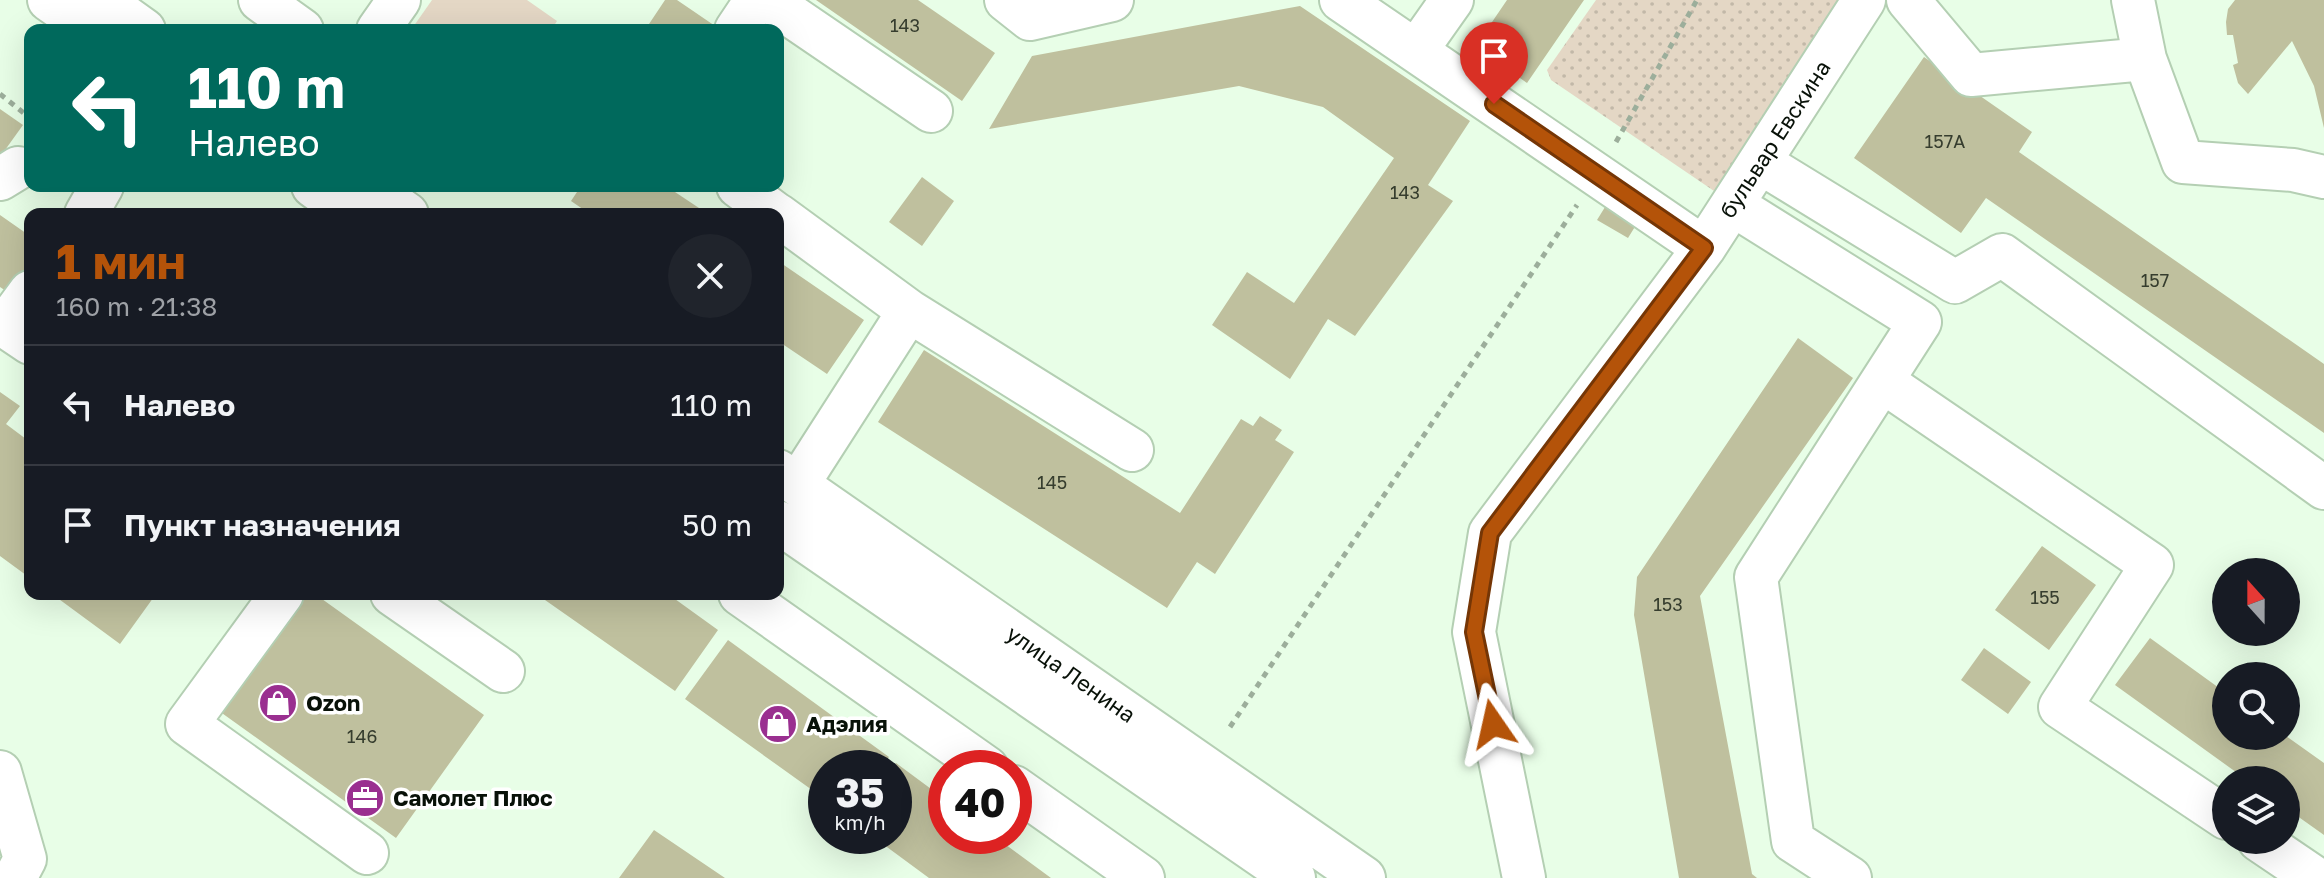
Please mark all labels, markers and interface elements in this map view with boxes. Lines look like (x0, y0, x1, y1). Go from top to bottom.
house number: 143 (890, 14, 920, 36)
pin (1460, 22, 1528, 104)
icon: arrive (1472, 34, 1516, 78)
text: 110 m (188, 53, 345, 120)
street label: бульвар Евскина (1714, 55, 1836, 223)
icon: left (56, 56, 160, 160)
text: Налево (188, 121, 320, 164)
house number: 157А (1925, 130, 1965, 152)
house number: 143 (1390, 181, 1420, 203)
text: 1 мин (56, 232, 186, 290)
button: close (668, 234, 752, 318)
house number: 157 (2141, 269, 2169, 291)
text: 160 m · 21:38 (56, 291, 217, 322)
icon: left (56, 383, 100, 427)
text: Налево (124, 387, 235, 423)
text: 110 m (670, 387, 752, 423)
house number: 145 (1037, 471, 1067, 493)
icon: arrive (56, 503, 100, 547)
text: Пункт назначения (124, 507, 401, 543)
text: 50 m (682, 507, 752, 543)
north arrow (2212, 558, 2300, 646)
map controls (2212, 558, 2300, 854)
house number: 155 (2030, 586, 2060, 608)
house number: 153 (1653, 593, 1683, 615)
street label: улица Ленина (1002, 619, 1141, 728)
button: search (2212, 662, 2300, 750)
shop icon: Ozon (257, 682, 299, 724)
position arrow (1451, 682, 1535, 766)
place label: Ozon (306, 689, 360, 716)
shop icon: Адэлия (757, 703, 799, 745)
place label: Адэлия (806, 710, 888, 737)
house number: 146 (347, 725, 377, 747)
speed limit sign: 40 (928, 750, 1032, 854)
button: layers (2212, 766, 2300, 854)
text: 35 (836, 768, 884, 816)
office icon: Самолет Плюс (344, 777, 386, 819)
place label: Самолет Плюс (393, 784, 553, 811)
text: km/h (835, 810, 885, 834)

